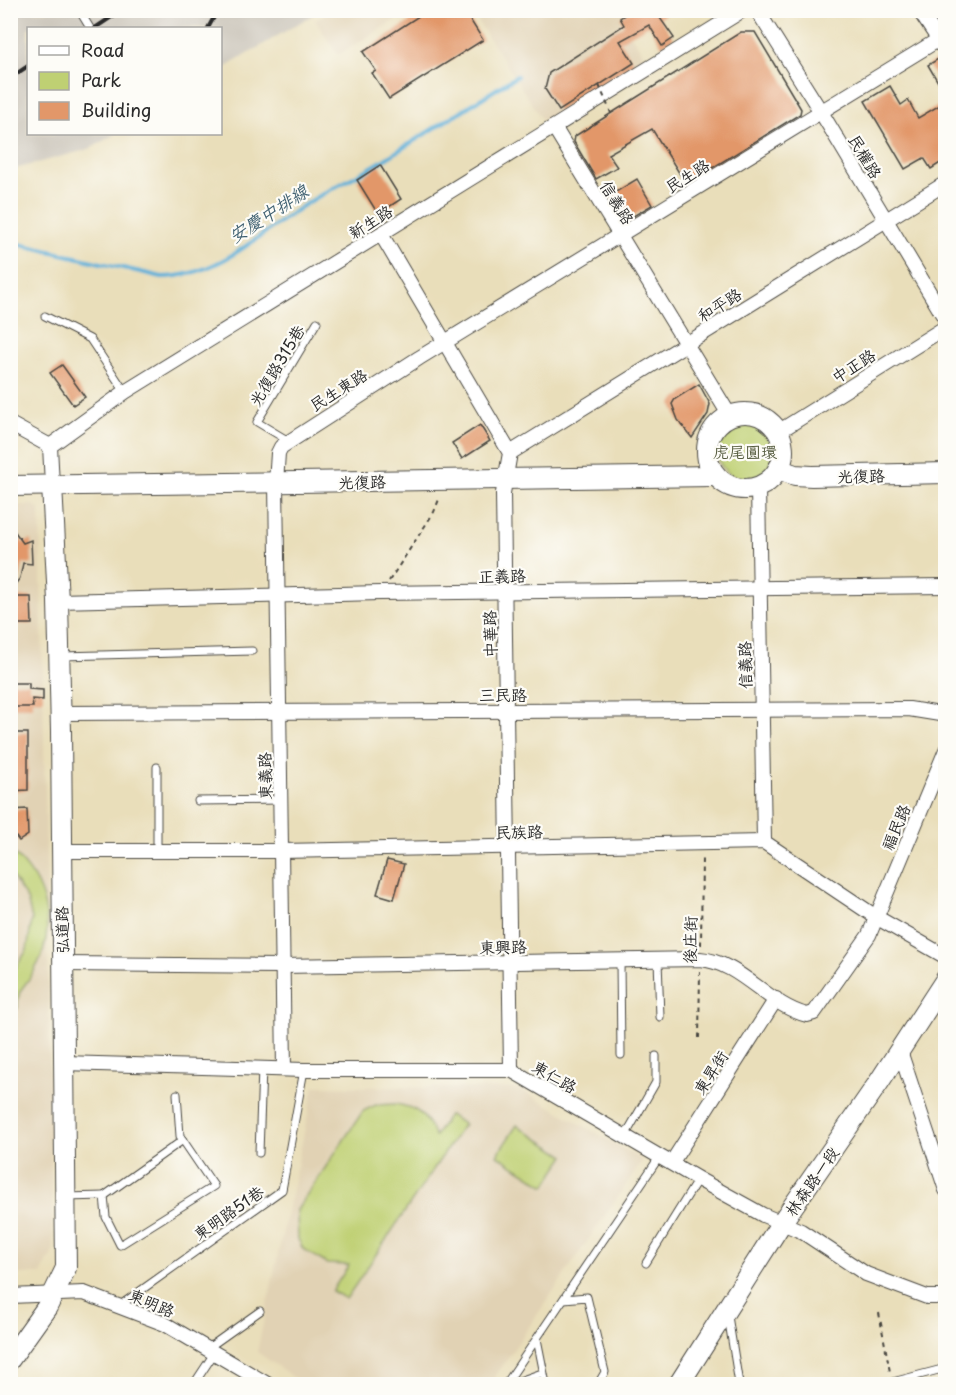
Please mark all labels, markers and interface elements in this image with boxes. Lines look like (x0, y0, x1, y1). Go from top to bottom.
legend (27, 27, 222, 135)
text: Road (81, 36, 125, 63)
text: Park (81, 66, 121, 93)
text: Building (81, 96, 151, 123)
street label: 民權路 (843, 129, 889, 183)
street label: 民生路 (660, 152, 714, 198)
street label: 信義路 (595, 175, 641, 229)
water label: 安慶中排線 (223, 177, 314, 249)
street label: 新生路 (343, 198, 397, 244)
street label: 和平路 (692, 281, 746, 327)
street label: 光復路315巷 (242, 320, 310, 410)
street label: 中正路 (826, 342, 880, 388)
street label: 民生東路 (304, 362, 372, 416)
park label: 虎尾圓環 (713, 439, 778, 463)
street label: 光復路 (837, 463, 885, 487)
street label: 光復路 (338, 469, 386, 493)
street label: 正義路 (478, 563, 526, 587)
street label: 中華路 (477, 610, 501, 658)
street label: 信義路 (732, 641, 756, 689)
street label: 三民路 (479, 682, 527, 706)
street label: 東義路 (252, 752, 276, 800)
street label: 福民路 (875, 800, 915, 854)
street label: 民族路 (495, 819, 543, 843)
street label: 弘道路 (49, 906, 73, 954)
street label: 後庄街 (677, 916, 701, 964)
street label: 東興路 (479, 934, 527, 958)
street label: 東昇街 (687, 1045, 733, 1099)
street label: 東仁路 (528, 1054, 582, 1098)
street label: 林森路一段 (778, 1141, 844, 1221)
street label: 東明路51巷 (188, 1179, 268, 1245)
street label: 東明路 (125, 1282, 179, 1322)

